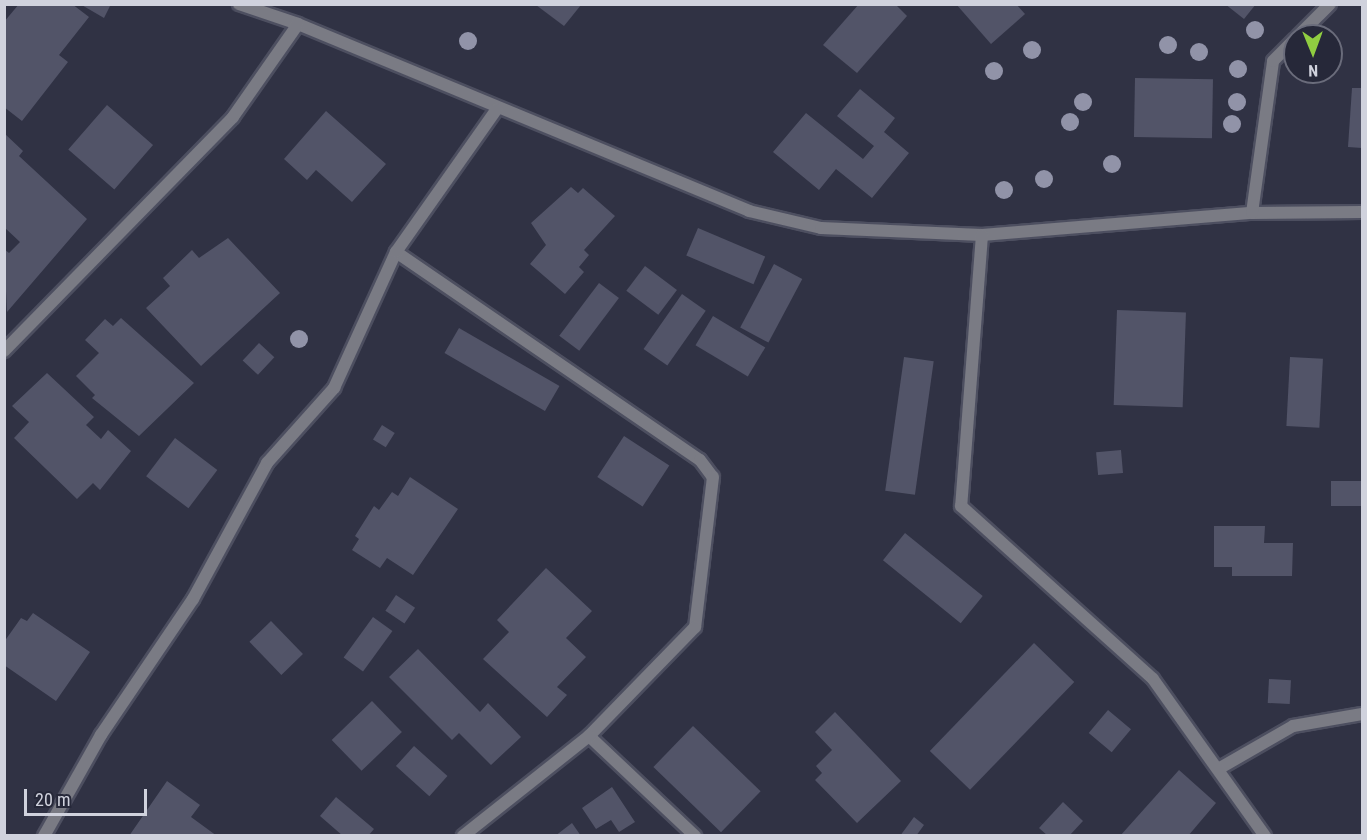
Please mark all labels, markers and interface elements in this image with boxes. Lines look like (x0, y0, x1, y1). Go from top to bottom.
north arrow (1283, 24, 1343, 84)
text: N (1308, 61, 1318, 80)
scale bar (27, 777, 150, 815)
text: 20 m (35, 789, 70, 810)

